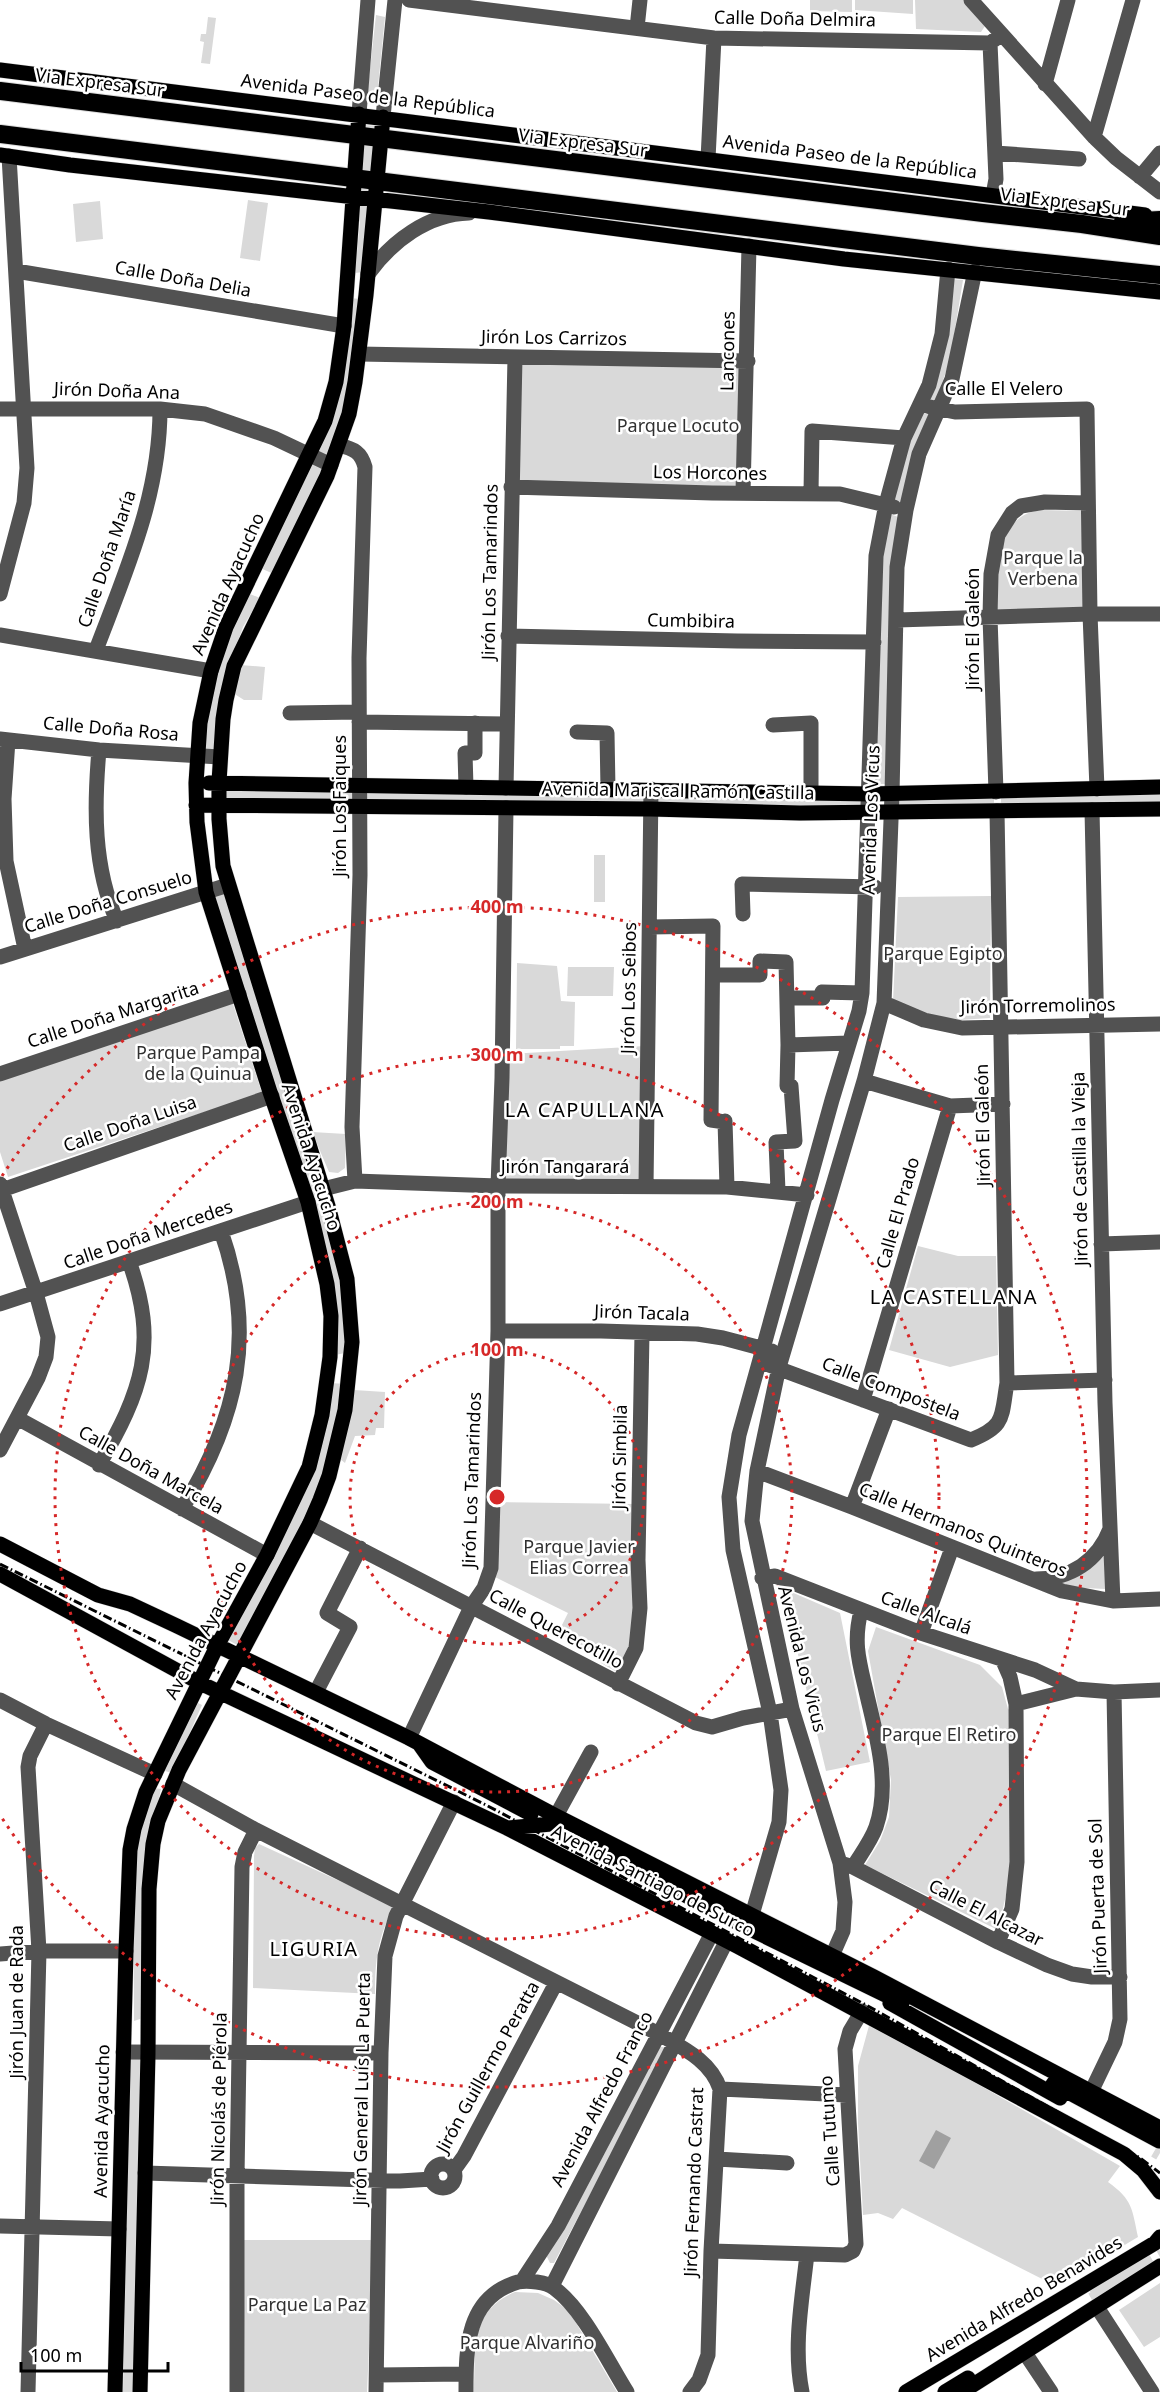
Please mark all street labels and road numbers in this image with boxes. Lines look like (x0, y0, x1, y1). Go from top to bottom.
street label: Calle Doña Delmira (714, 5, 876, 31)
street label: Via Expresa Sur (34, 62, 167, 102)
street label: Avenida Paseo de la República (240, 68, 496, 123)
street label: Via Expresa Sur (517, 122, 650, 162)
street label: Avenida Paseo de la República (722, 129, 978, 184)
street label: Via Expresa Sur (999, 181, 1132, 221)
street label: Calle Doña Delia (113, 254, 253, 302)
street label: Lancones (714, 311, 740, 391)
street label: Jirón Los Carrizos (479, 324, 627, 350)
street label: Jirón Doña Ana (52, 376, 180, 404)
street label: Calle El Velero (945, 376, 1063, 400)
street label: Los Horcones (653, 459, 767, 485)
street label: Jirón Los Tamarindos (475, 484, 503, 662)
street label: Calle Doña María (71, 487, 141, 631)
street label: Avenida Ayacucho (185, 509, 269, 659)
street label: Jirón El Galeón (960, 568, 984, 692)
street label: Cumbibira (647, 607, 735, 633)
street label: Calle Doña Rosa (42, 710, 180, 746)
street label: Jirón Los Faiques (327, 735, 351, 879)
street label: Avenida Los Vicus (855, 745, 885, 895)
street label: Avenida Mariscal Ramón Castilla (541, 776, 815, 804)
street label: Calle Doña Consuelo (21, 864, 195, 938)
street label: Jirón Los Seibos (615, 922, 641, 1056)
street label: Calle Doña Margarita (24, 975, 202, 1053)
street label: Jirón Torremolinos (958, 992, 1116, 1018)
street label: Jirón El Galeón (969, 1063, 995, 1189)
street label: Jirón de Castilla la Vieja (1065, 1072, 1093, 1268)
street label: Avenida Ayacucho (277, 1080, 347, 1233)
street label: Calle Doña Luisa (60, 1089, 200, 1157)
street label: Jirón Tangarará (499, 1154, 629, 1178)
street label: Calle El Prado (870, 1154, 924, 1271)
street label: Calle Doña Mercedes (60, 1194, 236, 1274)
street label: Jirón Tacala (592, 1298, 690, 1326)
street label: Calle Compostela (819, 1351, 964, 1426)
street label: Jirón Los Tamarindos (456, 1391, 486, 1570)
street label: Jirón Simbila (606, 1404, 632, 1512)
street label: Calle Doña Marcela (75, 1419, 228, 1519)
street label: Calle Hermanos Quinteros (856, 1476, 1071, 1582)
street label: Avenida Ayacucho (158, 1556, 252, 1703)
street label: Calle Querecotillo (485, 1583, 628, 1674)
street label: Avenida Los Vicus (773, 1583, 833, 1734)
street label: Calle Alcalá (877, 1584, 975, 1640)
street label: Avenida Santiago de Surco (548, 1818, 759, 1942)
street label: Jirón Puerta de Sol (1082, 1818, 1112, 1976)
street label: Calle El Alcazar (925, 1873, 1048, 1952)
street label: Jirón Juan de Rada (4, 1925, 28, 2081)
street label: Jirón General Luís La Puerta (347, 1972, 375, 2208)
street label: Jirón Guillermo Peratta (429, 1976, 544, 2158)
street label: Avenida Alfredo Franco (545, 2006, 658, 2191)
street label: Jirón Nicolás de Piérola (204, 2012, 232, 2208)
street label: Avenida Ayacucho (88, 2044, 114, 2198)
street label: Calle Tutumo (813, 2075, 845, 2187)
street label: Jirón Fernando Castrat (678, 2086, 708, 2279)
street label: Avenida Alfredo Benavides (921, 2230, 1126, 2366)

